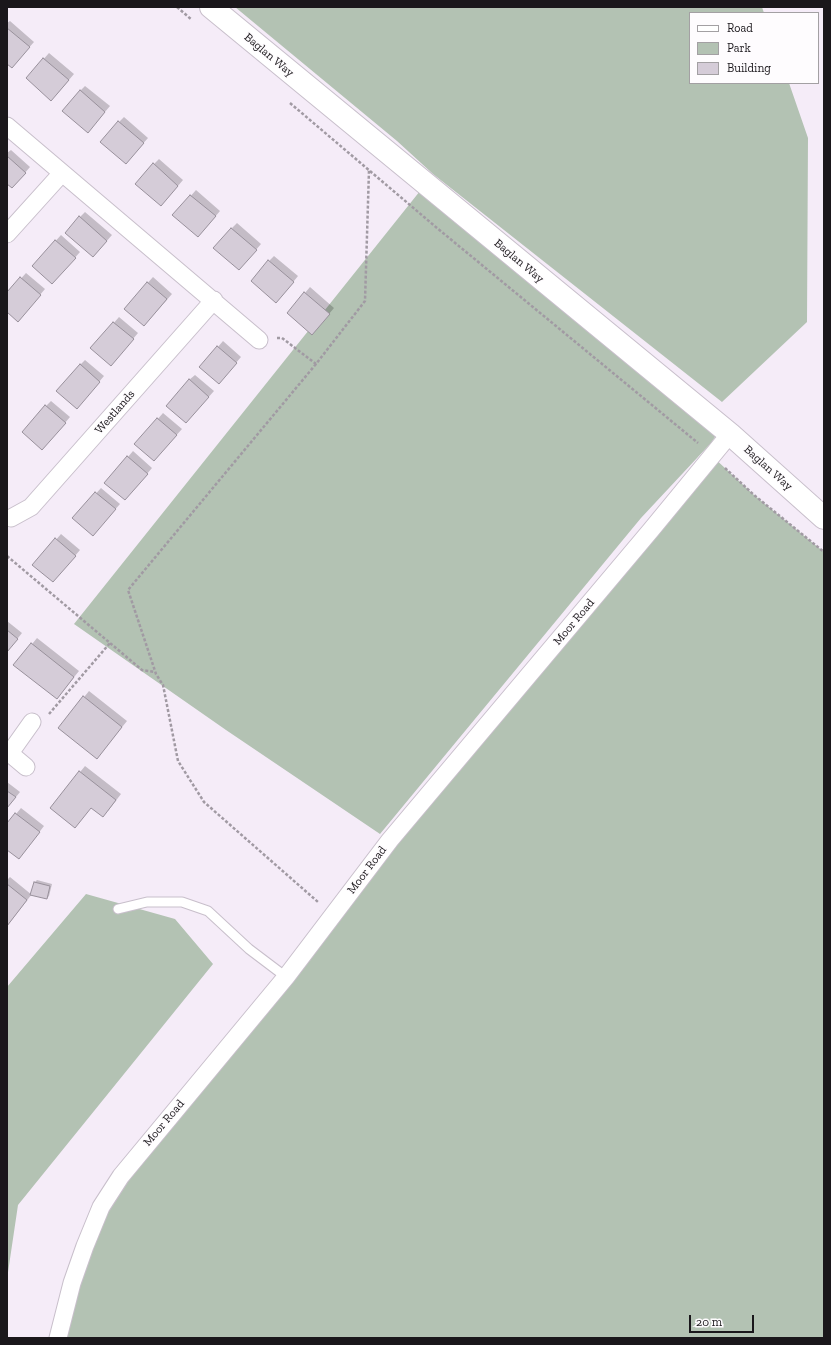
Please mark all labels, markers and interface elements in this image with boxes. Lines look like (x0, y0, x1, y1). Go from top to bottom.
legend (689, 12, 819, 84)
text: Road (727, 21, 753, 35)
street label: Baglan Way (241, 30, 297, 80)
text: Park (727, 41, 751, 55)
text: Building (727, 61, 771, 75)
street label: Baglan Way (491, 236, 547, 286)
street label: Westlands (92, 387, 138, 437)
street label: Baglan Way (741, 442, 795, 494)
street label: Moor Road (550, 596, 598, 648)
street label: Moor Road (344, 843, 390, 897)
street label: Moor Road (140, 1097, 188, 1149)
scale bar (691, 1307, 756, 1333)
text: 20 m (696, 1315, 722, 1329)

